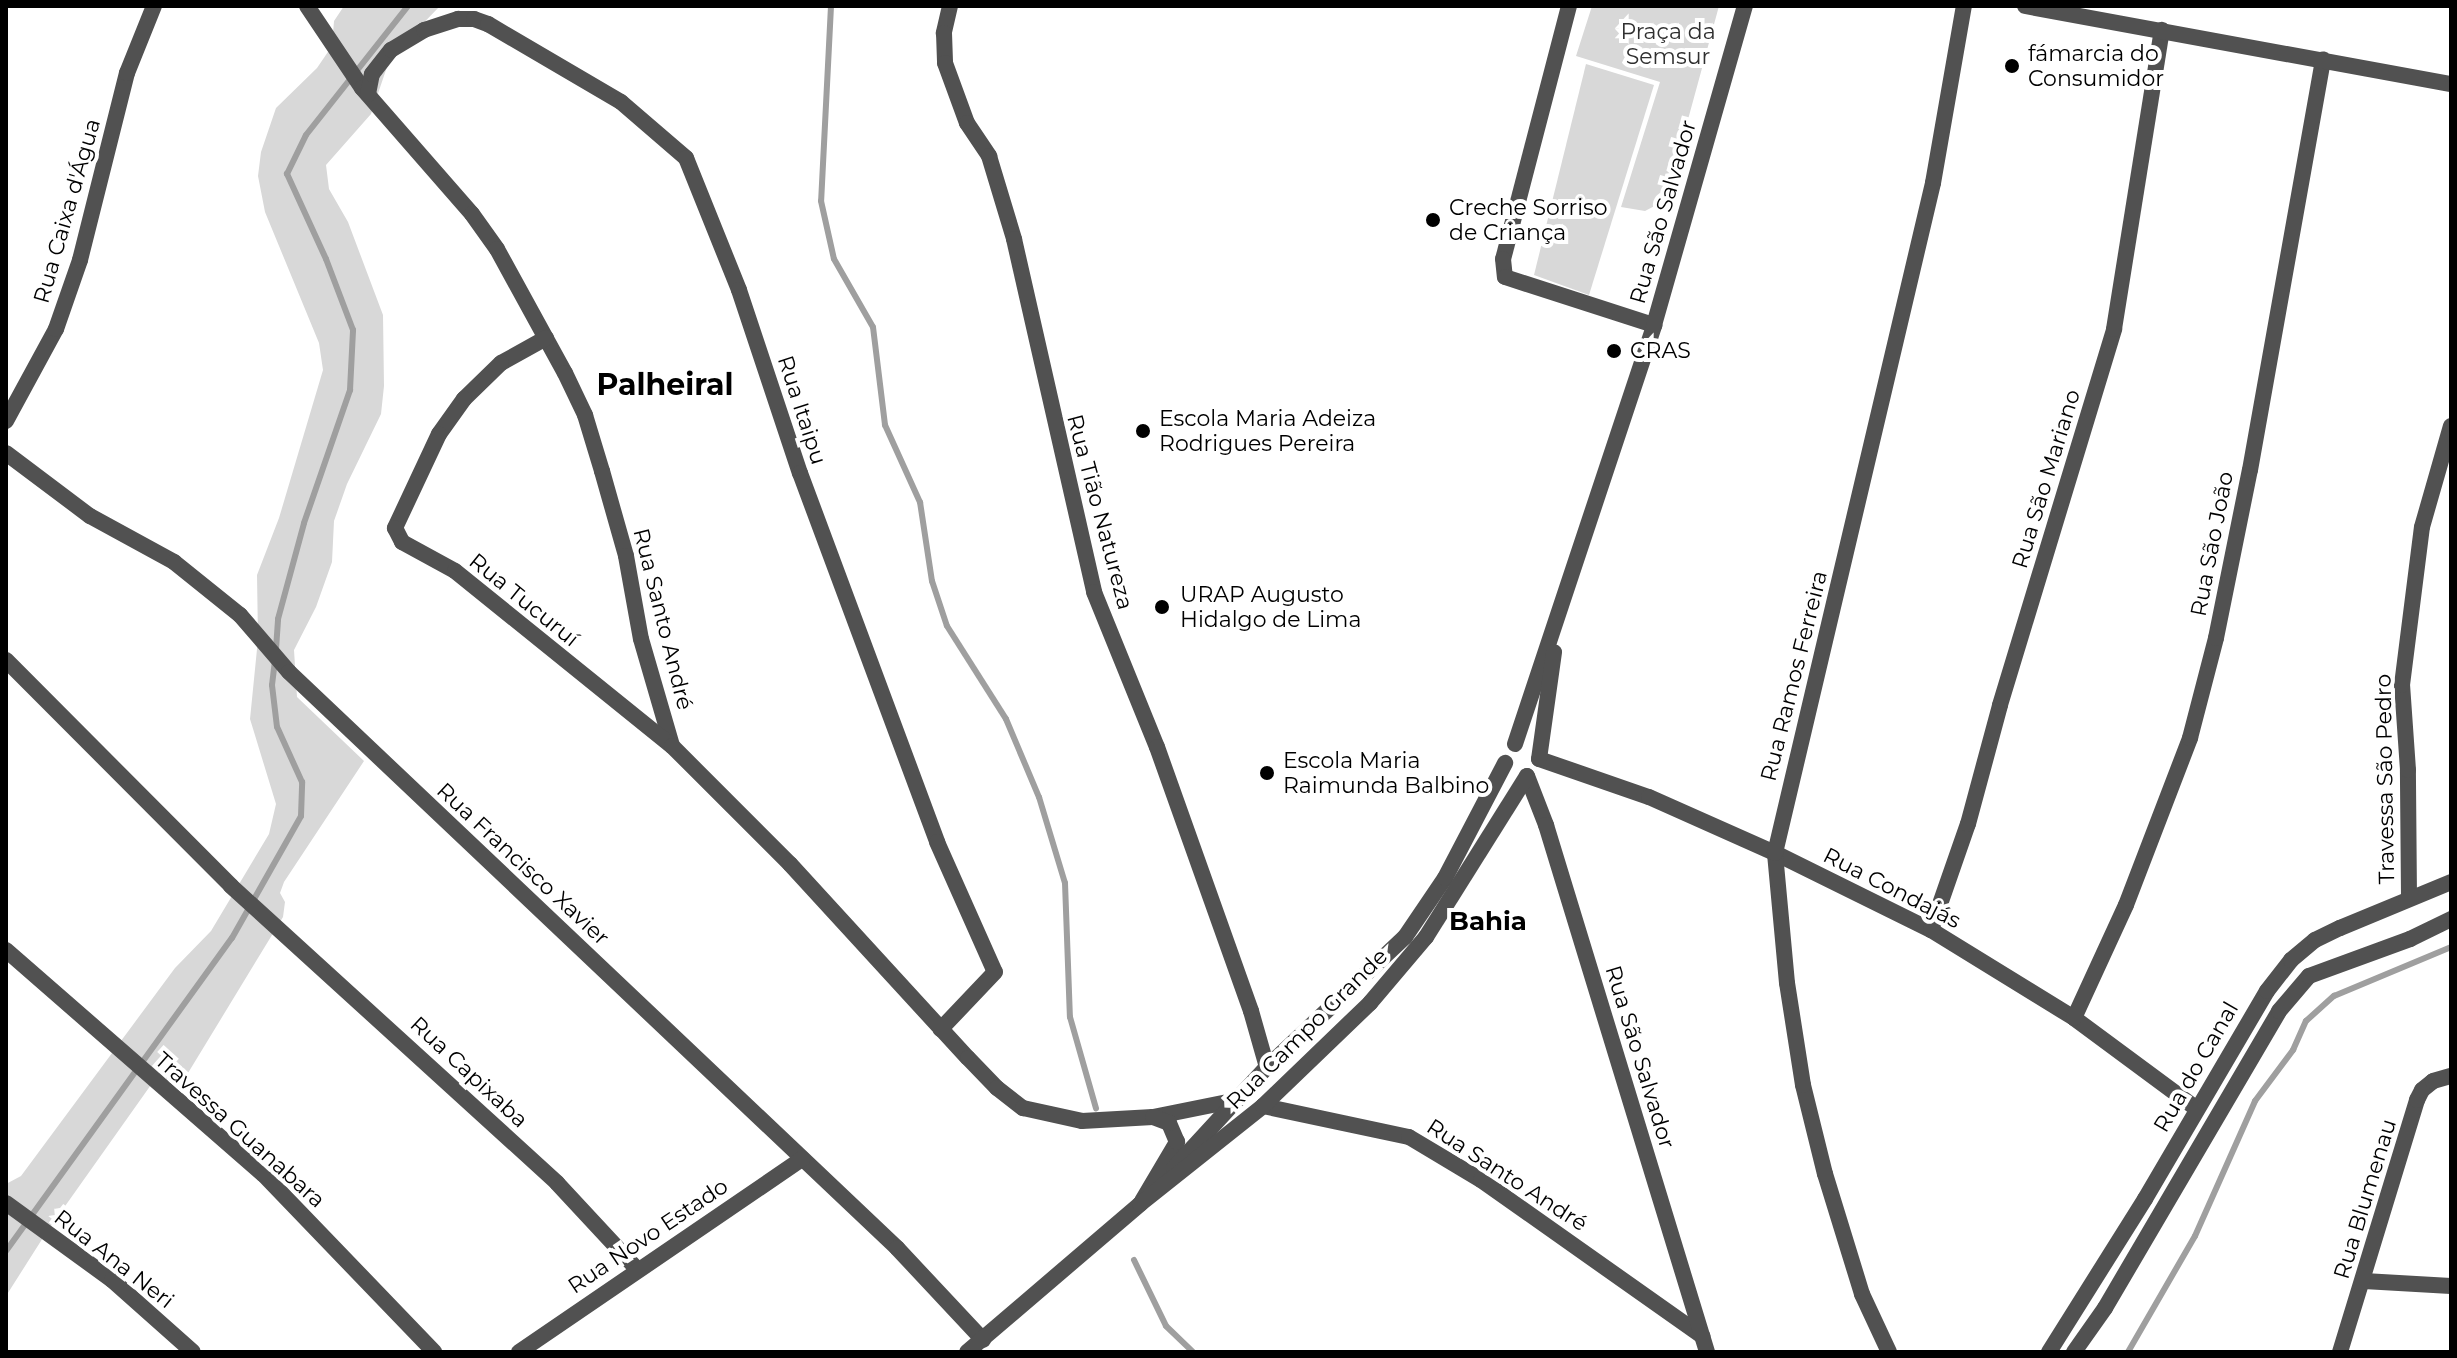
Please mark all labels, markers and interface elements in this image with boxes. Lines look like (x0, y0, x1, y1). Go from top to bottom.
park label: Praça da Semsur (1620, 18, 1716, 70)
place label: fámarcia do Consumidor (2028, 40, 2164, 92)
marker: fámarcia do Consumidor (2003, 57, 2021, 75)
street label: Rua Caixa d'Água (28, 116, 106, 306)
street label: Rua São Salvador (1624, 117, 1702, 307)
place label: Creche Sorriso de Criança (1449, 194, 1608, 246)
marker: Creche Sorriso de Criança (1424, 211, 1442, 229)
place label: CRAS (1630, 338, 1691, 364)
marker: CRAS (1605, 342, 1623, 360)
street label: Rua Itaipu (772, 352, 832, 468)
district label: Palheiral (596, 367, 734, 403)
street label: Rua São Mariano (2006, 386, 2086, 572)
place label: Escola Maria Adeiza Rodrigues Pereira (1159, 405, 1376, 456)
street label: Rua Tião Natureza (1061, 411, 1139, 613)
marker: Escola Maria Adeiza Rodrigues Pereira (1134, 422, 1152, 440)
street label: Rua São João (2185, 469, 2239, 619)
street label: Rua Santo André (628, 525, 698, 713)
street label: Rua Tucuruí (464, 548, 584, 652)
street label: Rua Ramos Ferreira (1755, 568, 1833, 784)
place label: URAP Augusto Hidalgo de Lima (1180, 581, 1361, 632)
marker: URAP Augusto Hidalgo de Lima (1151, 596, 1173, 618)
street label: Travessa São Pedro (2370, 674, 2400, 884)
place label: Escola Maria Raimunda Balbino (1283, 747, 1489, 798)
marker: Escola Maria Raimunda Balbino (1258, 764, 1276, 782)
street label: Rua Francisco Xavier (431, 777, 615, 951)
street label: Rua Condajás (1819, 842, 1965, 934)
district label: Bahia (1449, 906, 1527, 938)
street label: Rua Campo Grande (1221, 943, 1393, 1115)
street label: Rua São Salvador (1600, 962, 1680, 1152)
street label: Rua do Canal (2148, 997, 2244, 1137)
street label: Rua Capixaba (405, 1011, 533, 1133)
street label: Travessa Guanabara (150, 1047, 330, 1213)
street label: Rua Santo André (1422, 1113, 1592, 1237)
street label: Rua Blumenau (2328, 1116, 2402, 1282)
street label: Rua Novo Estado (563, 1173, 733, 1299)
street label: Rua Ana Neri (49, 1204, 179, 1314)

